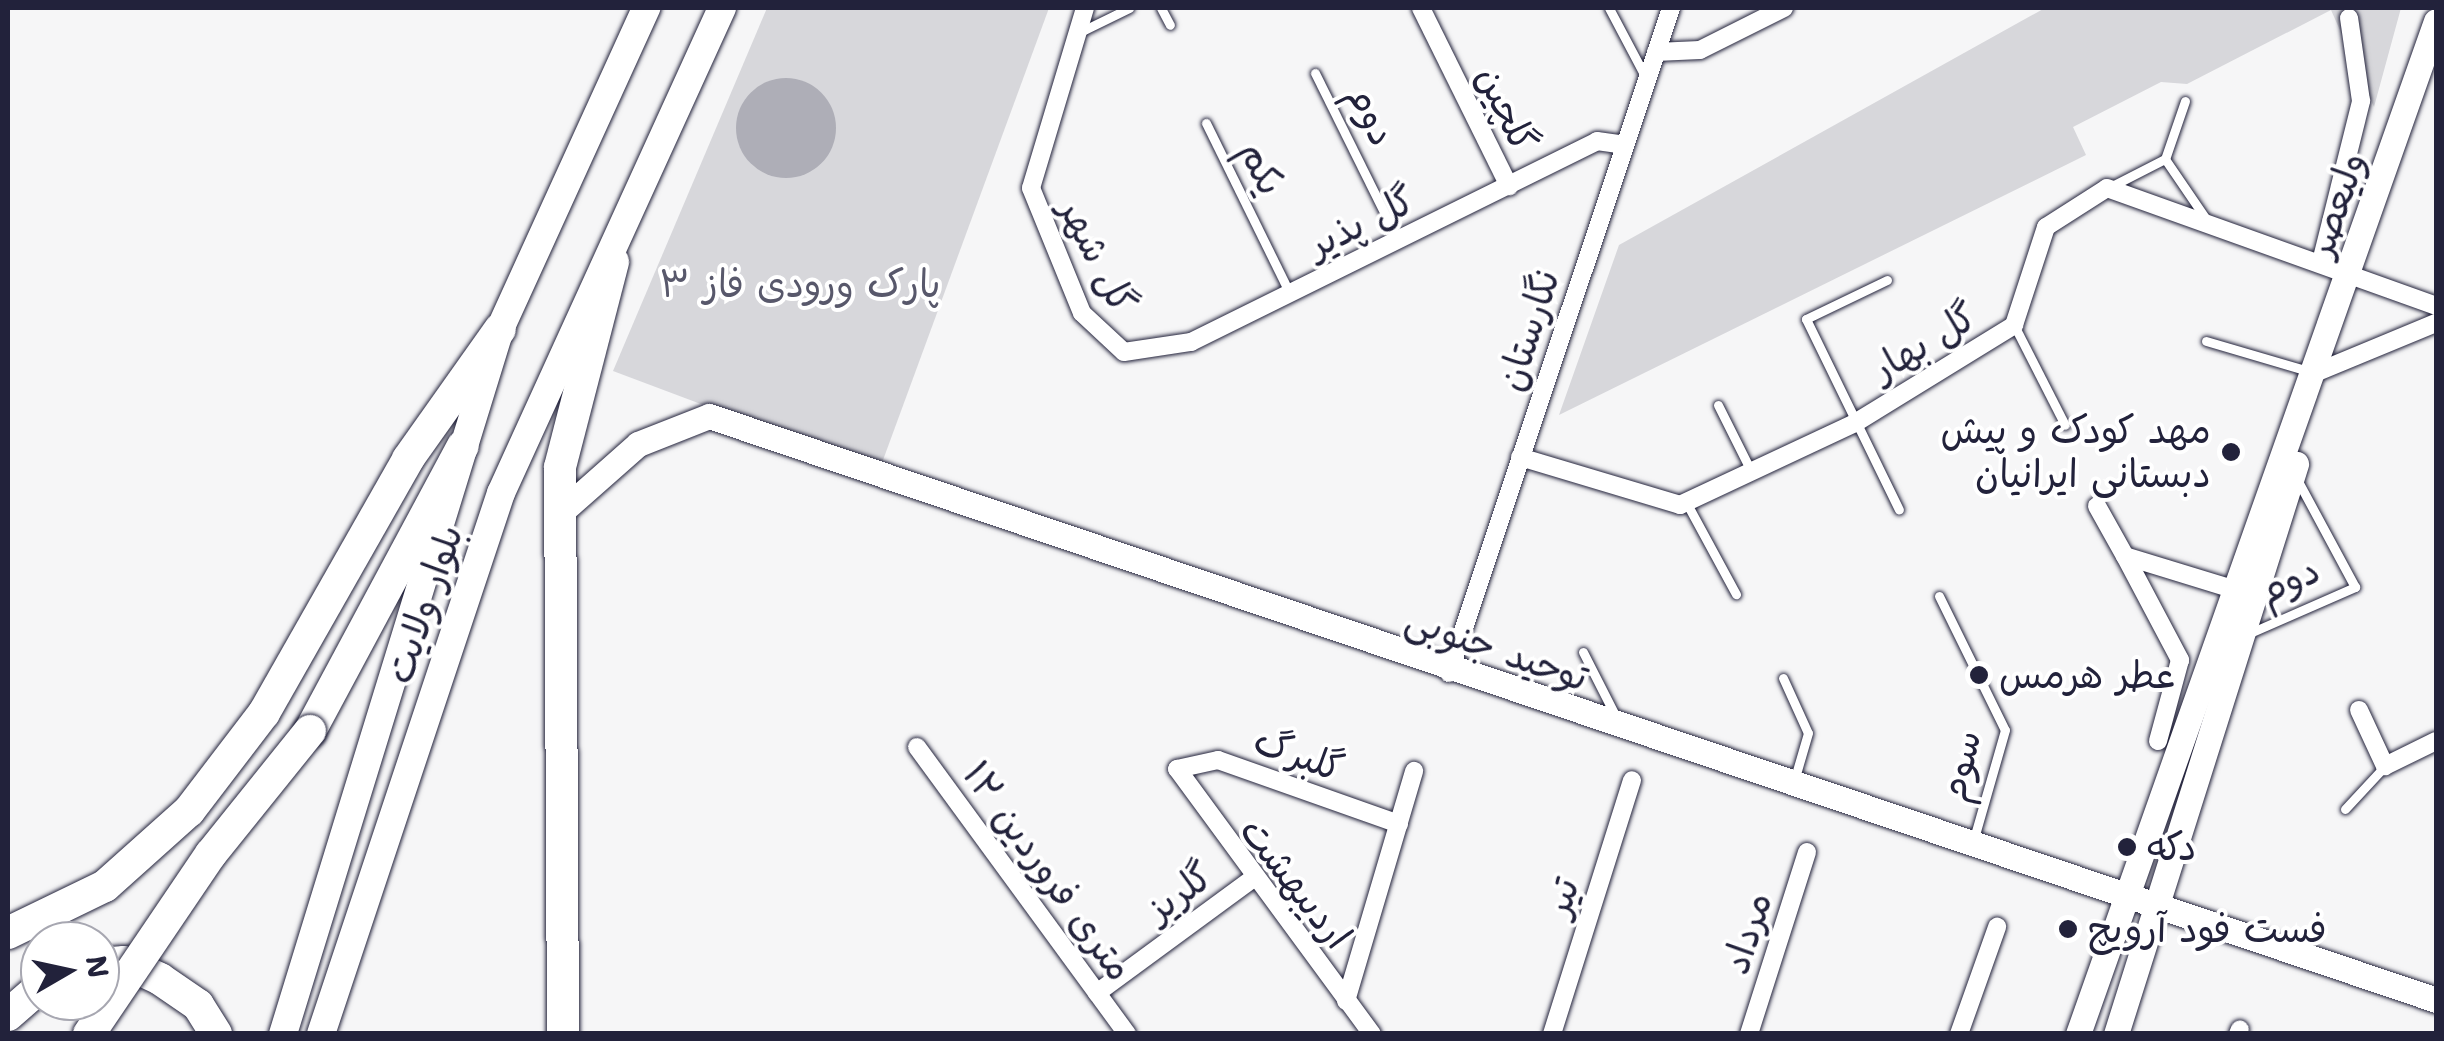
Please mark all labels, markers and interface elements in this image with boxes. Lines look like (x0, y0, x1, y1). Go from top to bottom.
street label: گلچین (1467, 59, 1547, 159)
street label: دوم (1338, 77, 1406, 153)
street label: یکم (1230, 134, 1294, 202)
street label: ولیعصر (2297, 146, 2375, 262)
street label: گل پذیر (1300, 177, 1422, 267)
street label: گل شهر (1050, 191, 1146, 321)
park label: پارک ورودی فاز ۳ (659, 261, 941, 307)
street label: نگارستان (1487, 264, 1569, 396)
street label: گل بهار (1863, 293, 1985, 391)
place label: مهد کودک و پیش دبستانی ایرانیان (1941, 407, 2211, 496)
marker: مهد کودک و پیش دبستانی ایرانیان (2220, 441, 2242, 463)
street label: بلوار ولایت (376, 519, 472, 689)
street label: دوم (2252, 547, 2326, 613)
street label: توحید جنوبی (1400, 596, 1594, 700)
place label: عطر هرمس (1999, 652, 2175, 698)
marker: عطر هرمس (1968, 664, 1990, 686)
street label: گلبرگ (1248, 717, 1350, 791)
street label: سوم (1930, 726, 1990, 806)
street label: ۱۲ متری فروردین (953, 752, 1143, 990)
street label: اردیبهشت (1231, 808, 1361, 958)
place label: دکه (2147, 824, 2196, 870)
marker: دکه (2116, 836, 2138, 858)
street label: گلریز (1137, 853, 1221, 931)
street label: تیر (1533, 872, 1589, 922)
street label: مرداد (1712, 886, 1782, 980)
place label: فست فود آرویچ (2088, 906, 2327, 952)
marker: فست فود آرویچ (2057, 918, 2079, 940)
north arrow (20, 921, 120, 1021)
text: N (77, 953, 118, 981)

